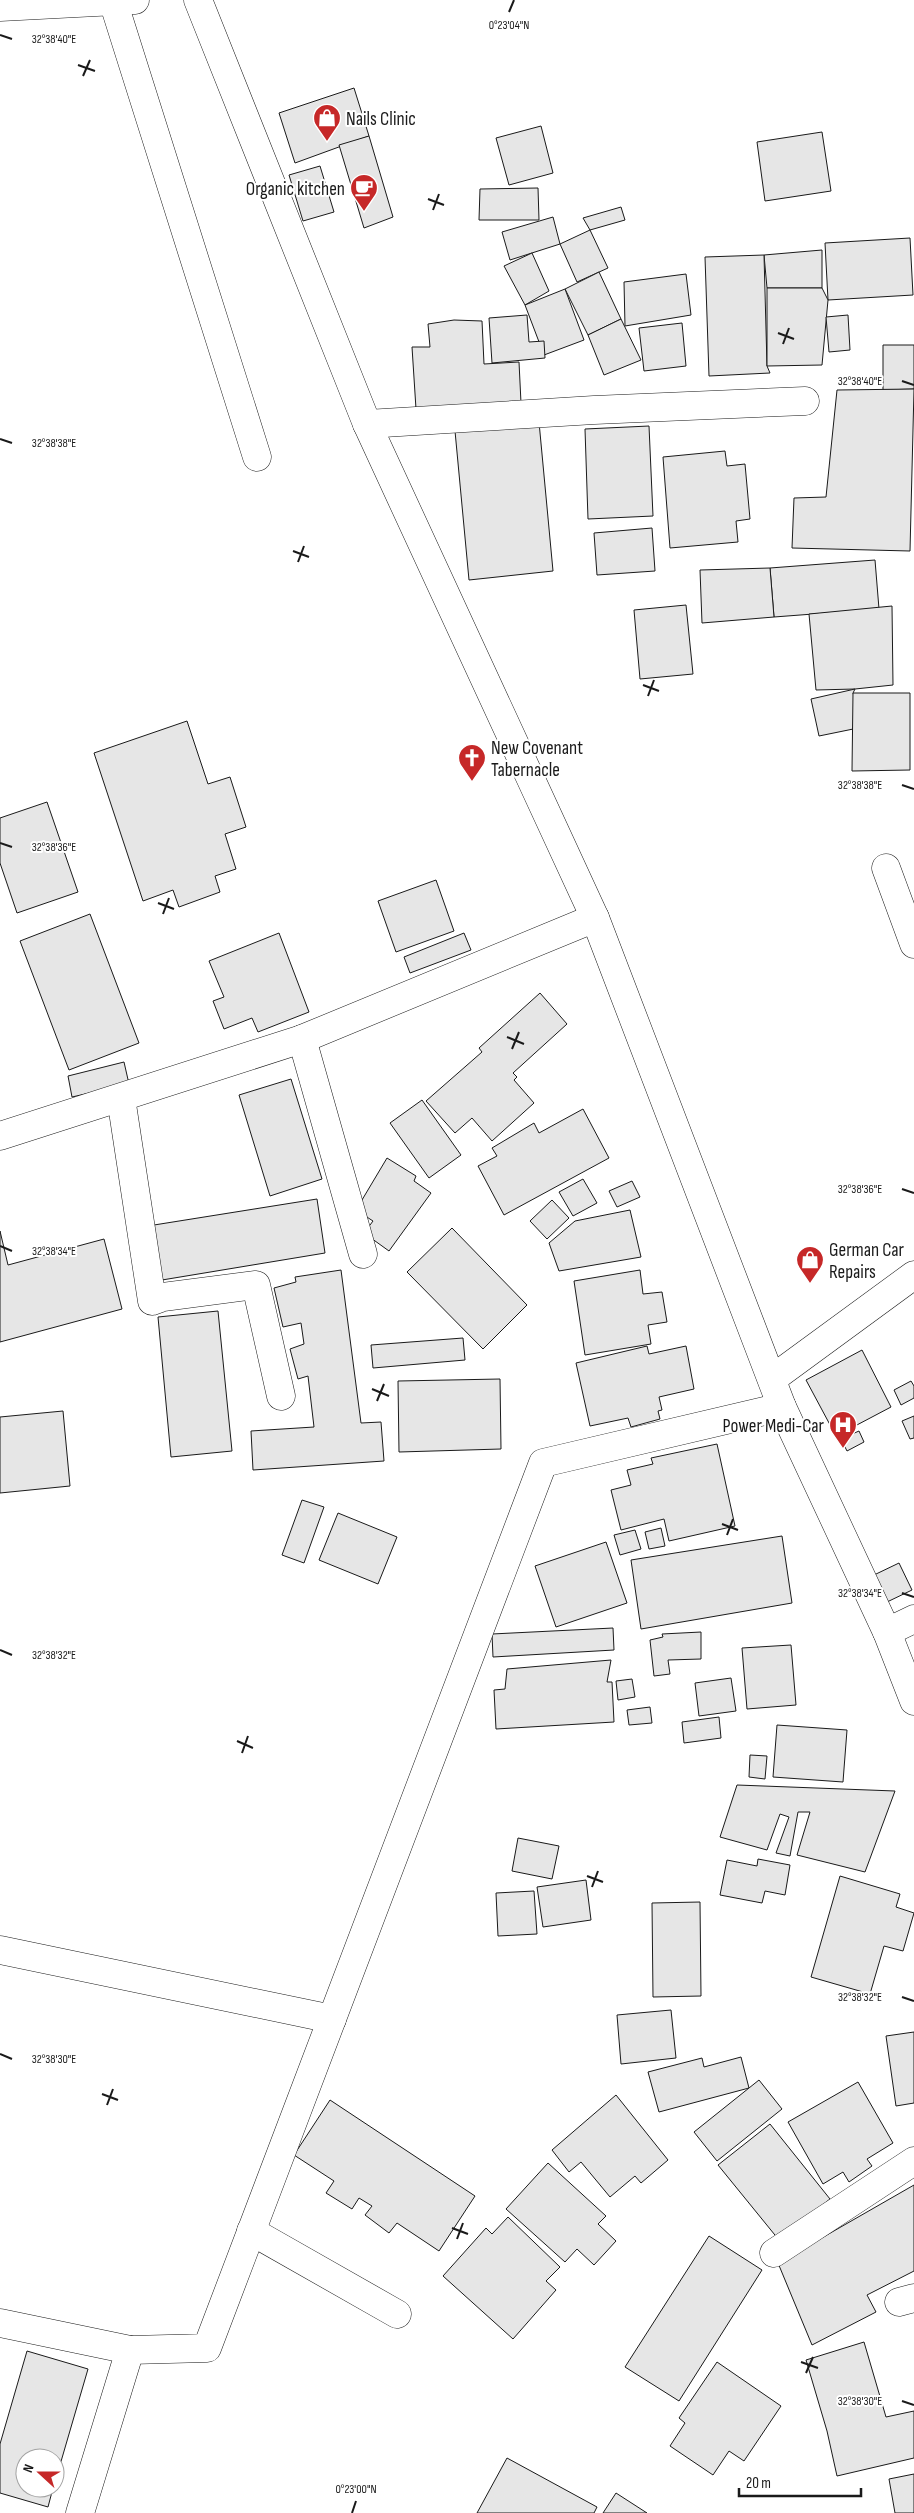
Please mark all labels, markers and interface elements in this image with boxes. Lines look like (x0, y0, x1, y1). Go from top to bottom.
text: 0°23'04"N (489, 18, 529, 33)
text: 32°38'40"E (32, 32, 76, 47)
shop icon: Nails Clinic (312, 103, 342, 142)
place label: Nails Clinic (346, 108, 416, 131)
cafe icon: Organic kitchen (349, 173, 379, 212)
place label: Organic kitchen (246, 178, 345, 201)
text: 32°38'40"E (838, 374, 882, 389)
text: 32°38'38"E (32, 436, 76, 451)
place label: New Covenant Tabernacle (491, 737, 583, 782)
church icon: New Covenant Tabernacle (457, 743, 487, 782)
text: 32°38'38"E (838, 778, 882, 793)
text: 32°38'36"E (32, 840, 76, 855)
text: 32°38'36"E (838, 1182, 882, 1197)
place label: German Car Repairs (829, 1239, 904, 1284)
text: 32°38'34"E (32, 1244, 76, 1259)
shop icon: German Car Repairs (795, 1245, 825, 1284)
hospital icon: Power Medi-Car (828, 1410, 858, 1449)
place label: Power Medi-Car (722, 1415, 825, 1438)
text: 32°38'34"E (838, 1586, 882, 1601)
text: 32°38'32"E (32, 1648, 76, 1663)
text: 32°38'32"E (838, 1990, 882, 2005)
text: 32°38'30"E (32, 2052, 76, 2067)
text: 32°38'30"E (838, 2394, 882, 2409)
north arrow (15, 2448, 65, 2498)
text: N (19, 2462, 38, 2475)
scale bar (739, 2466, 862, 2498)
text: 20 m (746, 2474, 771, 2493)
text: 0°23'00"N (335, 2482, 377, 2497)

